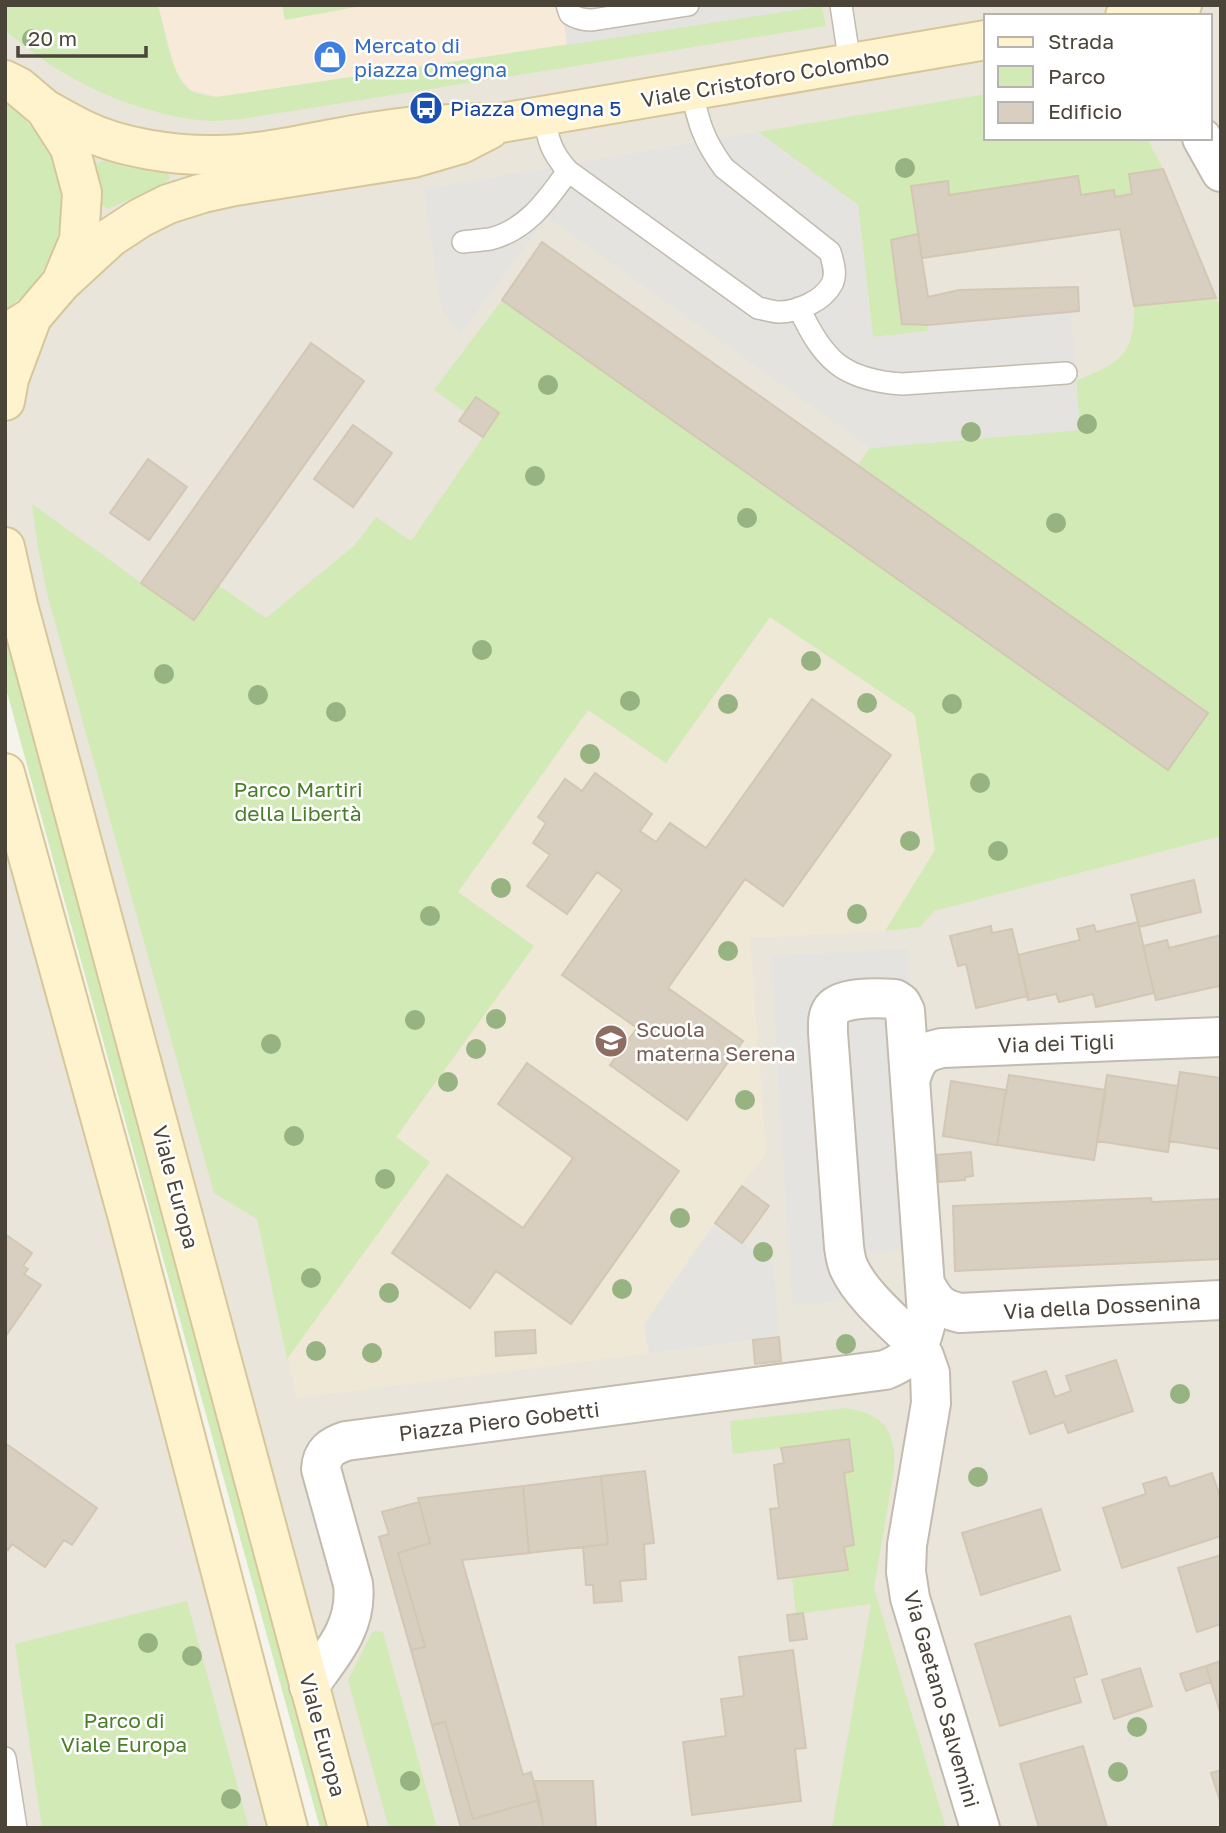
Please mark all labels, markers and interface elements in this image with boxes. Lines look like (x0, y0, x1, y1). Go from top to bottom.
scale bar (18, 14, 145, 58)
legend (984, 14, 1212, 140)
text: 20 m (28, 25, 77, 51)
text: Strada (1048, 28, 1114, 54)
place label: Mercato di piazza Omegna (354, 32, 507, 82)
shop icon: Mercato di piazza Omegna (311, 38, 349, 76)
street label: Viale Cristoforo Colombo (639, 43, 891, 113)
text: Parco (1048, 63, 1105, 89)
bus stop icon: Piazza Omegna 5 (407, 89, 445, 127)
place label: Piazza Omegna 5 (450, 95, 621, 121)
text: Edificio (1048, 98, 1122, 124)
park label: Parco Martiri della Libertà (233, 776, 363, 826)
place label: Scuola materna Serena (636, 1016, 796, 1066)
school or university icon: Scuola materna Serena (592, 1022, 630, 1060)
street label: Via dei Tigli (997, 1028, 1115, 1058)
street label: Viale Europa (147, 1123, 205, 1251)
street label: Via della Dossenina (1003, 1288, 1201, 1324)
street label: Piazza Piero Gobetti (397, 1396, 601, 1446)
street label: Via Gaetano Salvemini (899, 1587, 985, 1811)
street label: Viale Europa (294, 1671, 352, 1799)
park label: Parco di Viale Europa (61, 1707, 187, 1757)

